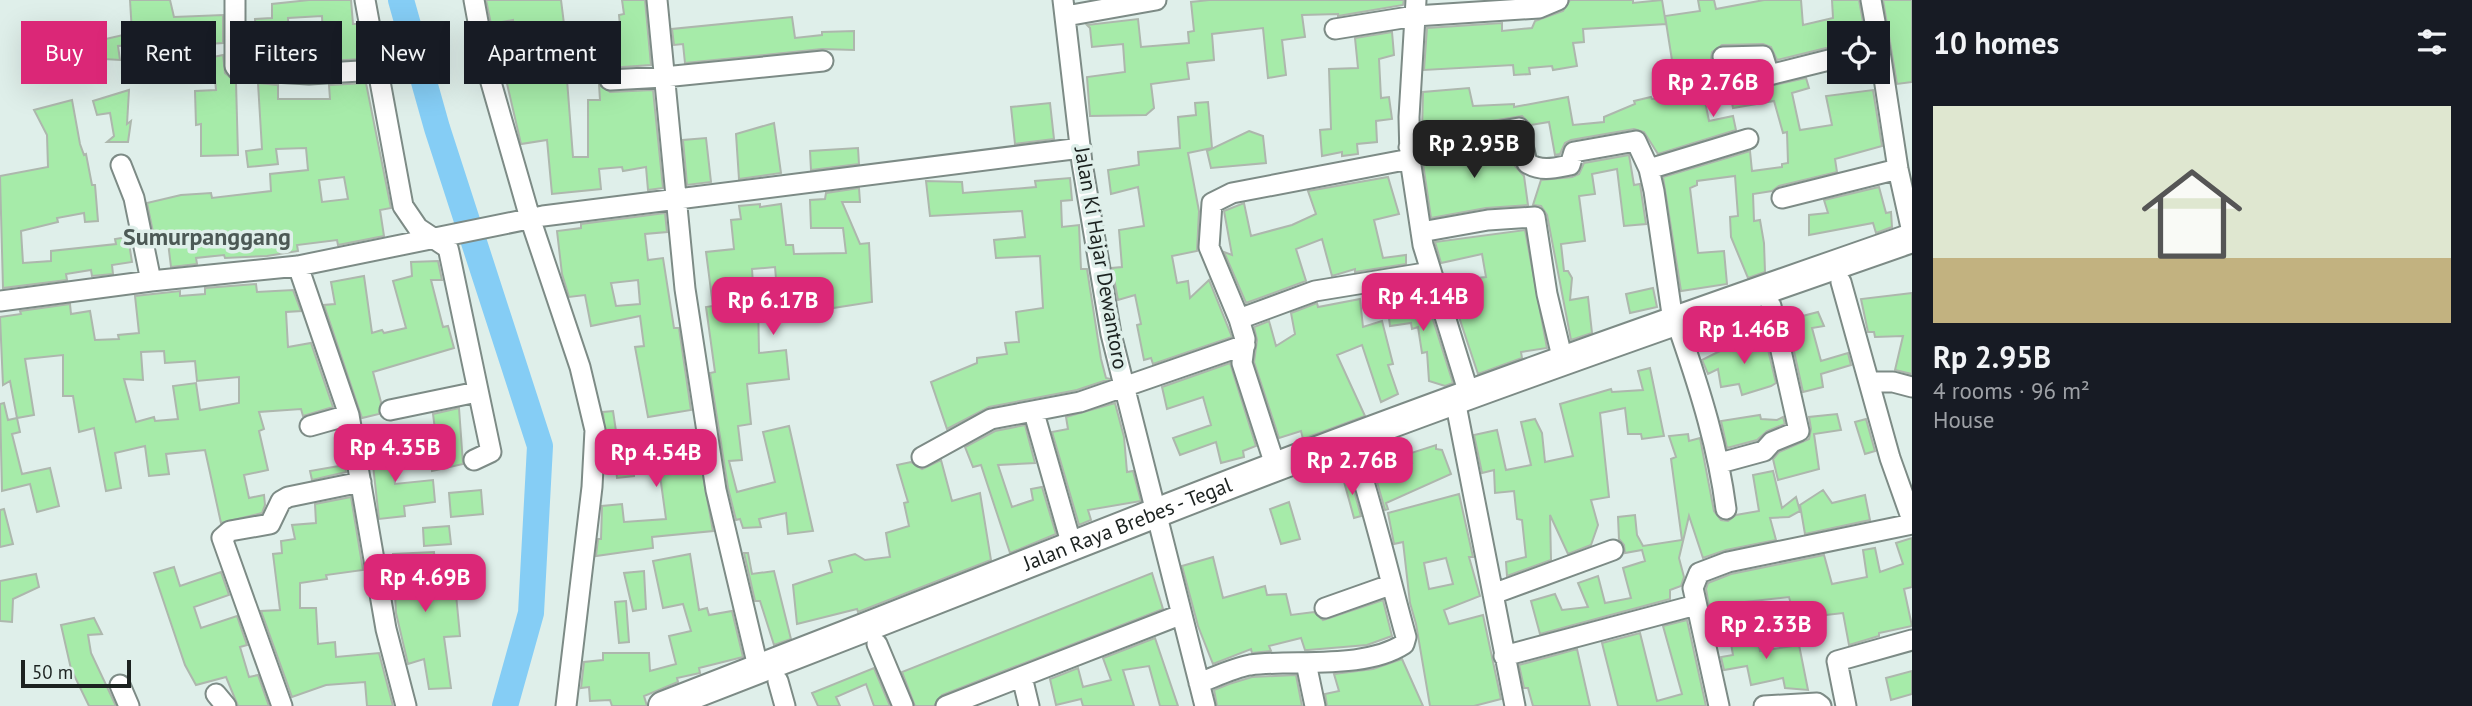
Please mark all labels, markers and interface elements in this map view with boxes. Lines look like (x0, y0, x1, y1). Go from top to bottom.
chip: Buy (21, 21, 107, 84)
chip: Rent (121, 21, 216, 84)
chip: Filters (230, 21, 342, 84)
chip: New (356, 21, 450, 84)
chip: Apartment (464, 21, 621, 84)
map controls (1827, 21, 1890, 84)
button: locate (1827, 21, 1890, 84)
text: 10 homes (1933, 23, 2059, 62)
icon: filters (2413, 23, 2451, 61)
pin: Rp 2.76B (1641, 60, 1785, 119)
text: Rp 2.76B (1668, 67, 1758, 96)
pin: Rp 2.95B (1402, 120, 1546, 180)
text: Rp 2.95B (1429, 128, 1519, 157)
street label: Jalan Ki Hajar Dewantoro (1068, 144, 1134, 371)
icon: home (2129, 151, 2255, 277)
district label: Sumurpanggang (123, 221, 291, 252)
pin: Rp 4.14B (1351, 274, 1495, 333)
pin: Rp 6.17B (701, 278, 845, 337)
text: Rp 4.14B (1378, 281, 1468, 310)
text: Rp 6.17B (728, 285, 818, 314)
pin: Rp 1.46B (1672, 306, 1816, 366)
text: Rp 1.46B (1699, 314, 1789, 343)
text: Rp 2.95B (1933, 337, 2051, 376)
text: 4 rooms · 96 m² (1933, 376, 2090, 405)
text: House (1933, 405, 1995, 434)
pin: Rp 4.35B (323, 424, 467, 484)
pin: Rp 4.54B (584, 430, 728, 489)
text: Rp 4.35B (350, 432, 440, 461)
text: Rp 4.54B (611, 437, 701, 466)
pin: Rp 2.76B (1280, 438, 1424, 497)
text: Rp 2.76B (1307, 445, 1397, 474)
street label: Jalan Raya Brebes - Tegal (1018, 471, 1236, 577)
pin: Rp 4.69B (353, 554, 497, 614)
text: Rp 4.69B (380, 562, 470, 591)
pin: Rp 2.33B (1694, 602, 1838, 661)
text: Rp 2.33B (1721, 609, 1811, 638)
scale bar (21, 657, 131, 689)
text: 50 m (32, 660, 73, 684)

